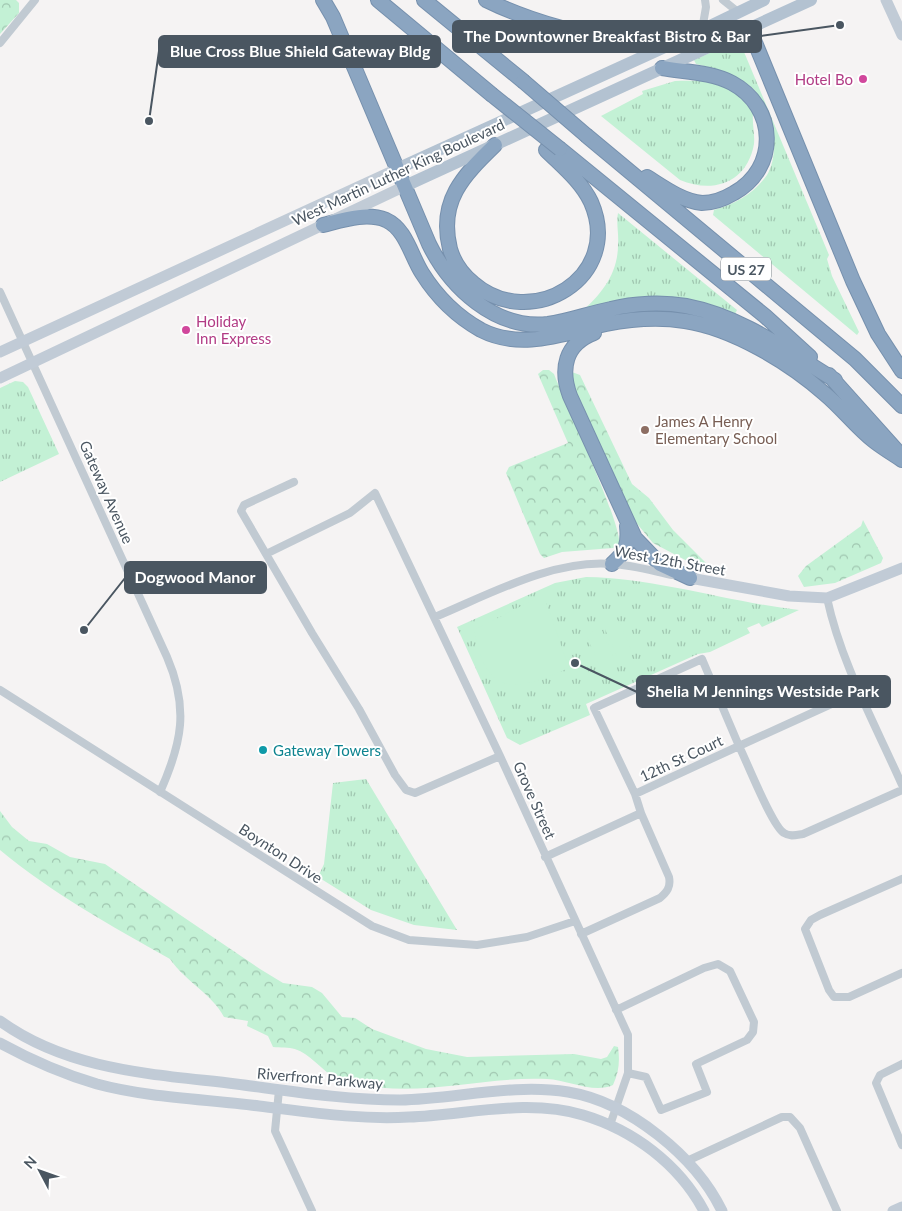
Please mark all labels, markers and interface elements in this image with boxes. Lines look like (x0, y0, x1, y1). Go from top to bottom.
callout: The Downtowner Breakfast Bistro & Bar (453, 21, 761, 52)
text: The Downtowner Breakfast Bistro & Bar (464, 26, 750, 45)
callout: Blue Cross Blue Shield Gateway Bldg (159, 36, 440, 67)
text: Blue Cross Blue Shield Gateway Bldg (170, 41, 431, 60)
place label: Hotel Bo (795, 70, 853, 88)
marker: Hotel Bo (857, 73, 869, 85)
street label: West Martin Luther King Boulevard (289, 115, 507, 229)
road number: US 27 (721, 258, 771, 280)
place label: Holiday Inn Express (196, 312, 271, 347)
marker: Holiday Inn Express (180, 324, 192, 336)
place label: James A Henry Elementary School (655, 412, 777, 447)
marker: James A Henry Elementary School (639, 424, 651, 436)
street label: Gateway Avenue (76, 438, 138, 546)
street label: West 12th Street (613, 541, 728, 579)
callout: Dogwood Manor (125, 562, 266, 593)
text: Dogwood Manor (135, 567, 255, 586)
callout: Shelia M Jennings Westside Park (637, 676, 890, 707)
text: Shelia M Jennings Westside Park (647, 681, 880, 700)
street label: 12th St Court (637, 731, 726, 785)
place label: Gateway Towers (273, 741, 381, 759)
marker: Gateway Towers (257, 744, 269, 756)
street label: Grove Street (510, 758, 560, 842)
street label: Boynton Drive (236, 819, 326, 887)
street label: Riverfront Parkway (256, 1064, 384, 1092)
north arrow (15, 1146, 65, 1196)
text: N (20, 1152, 40, 1172)

